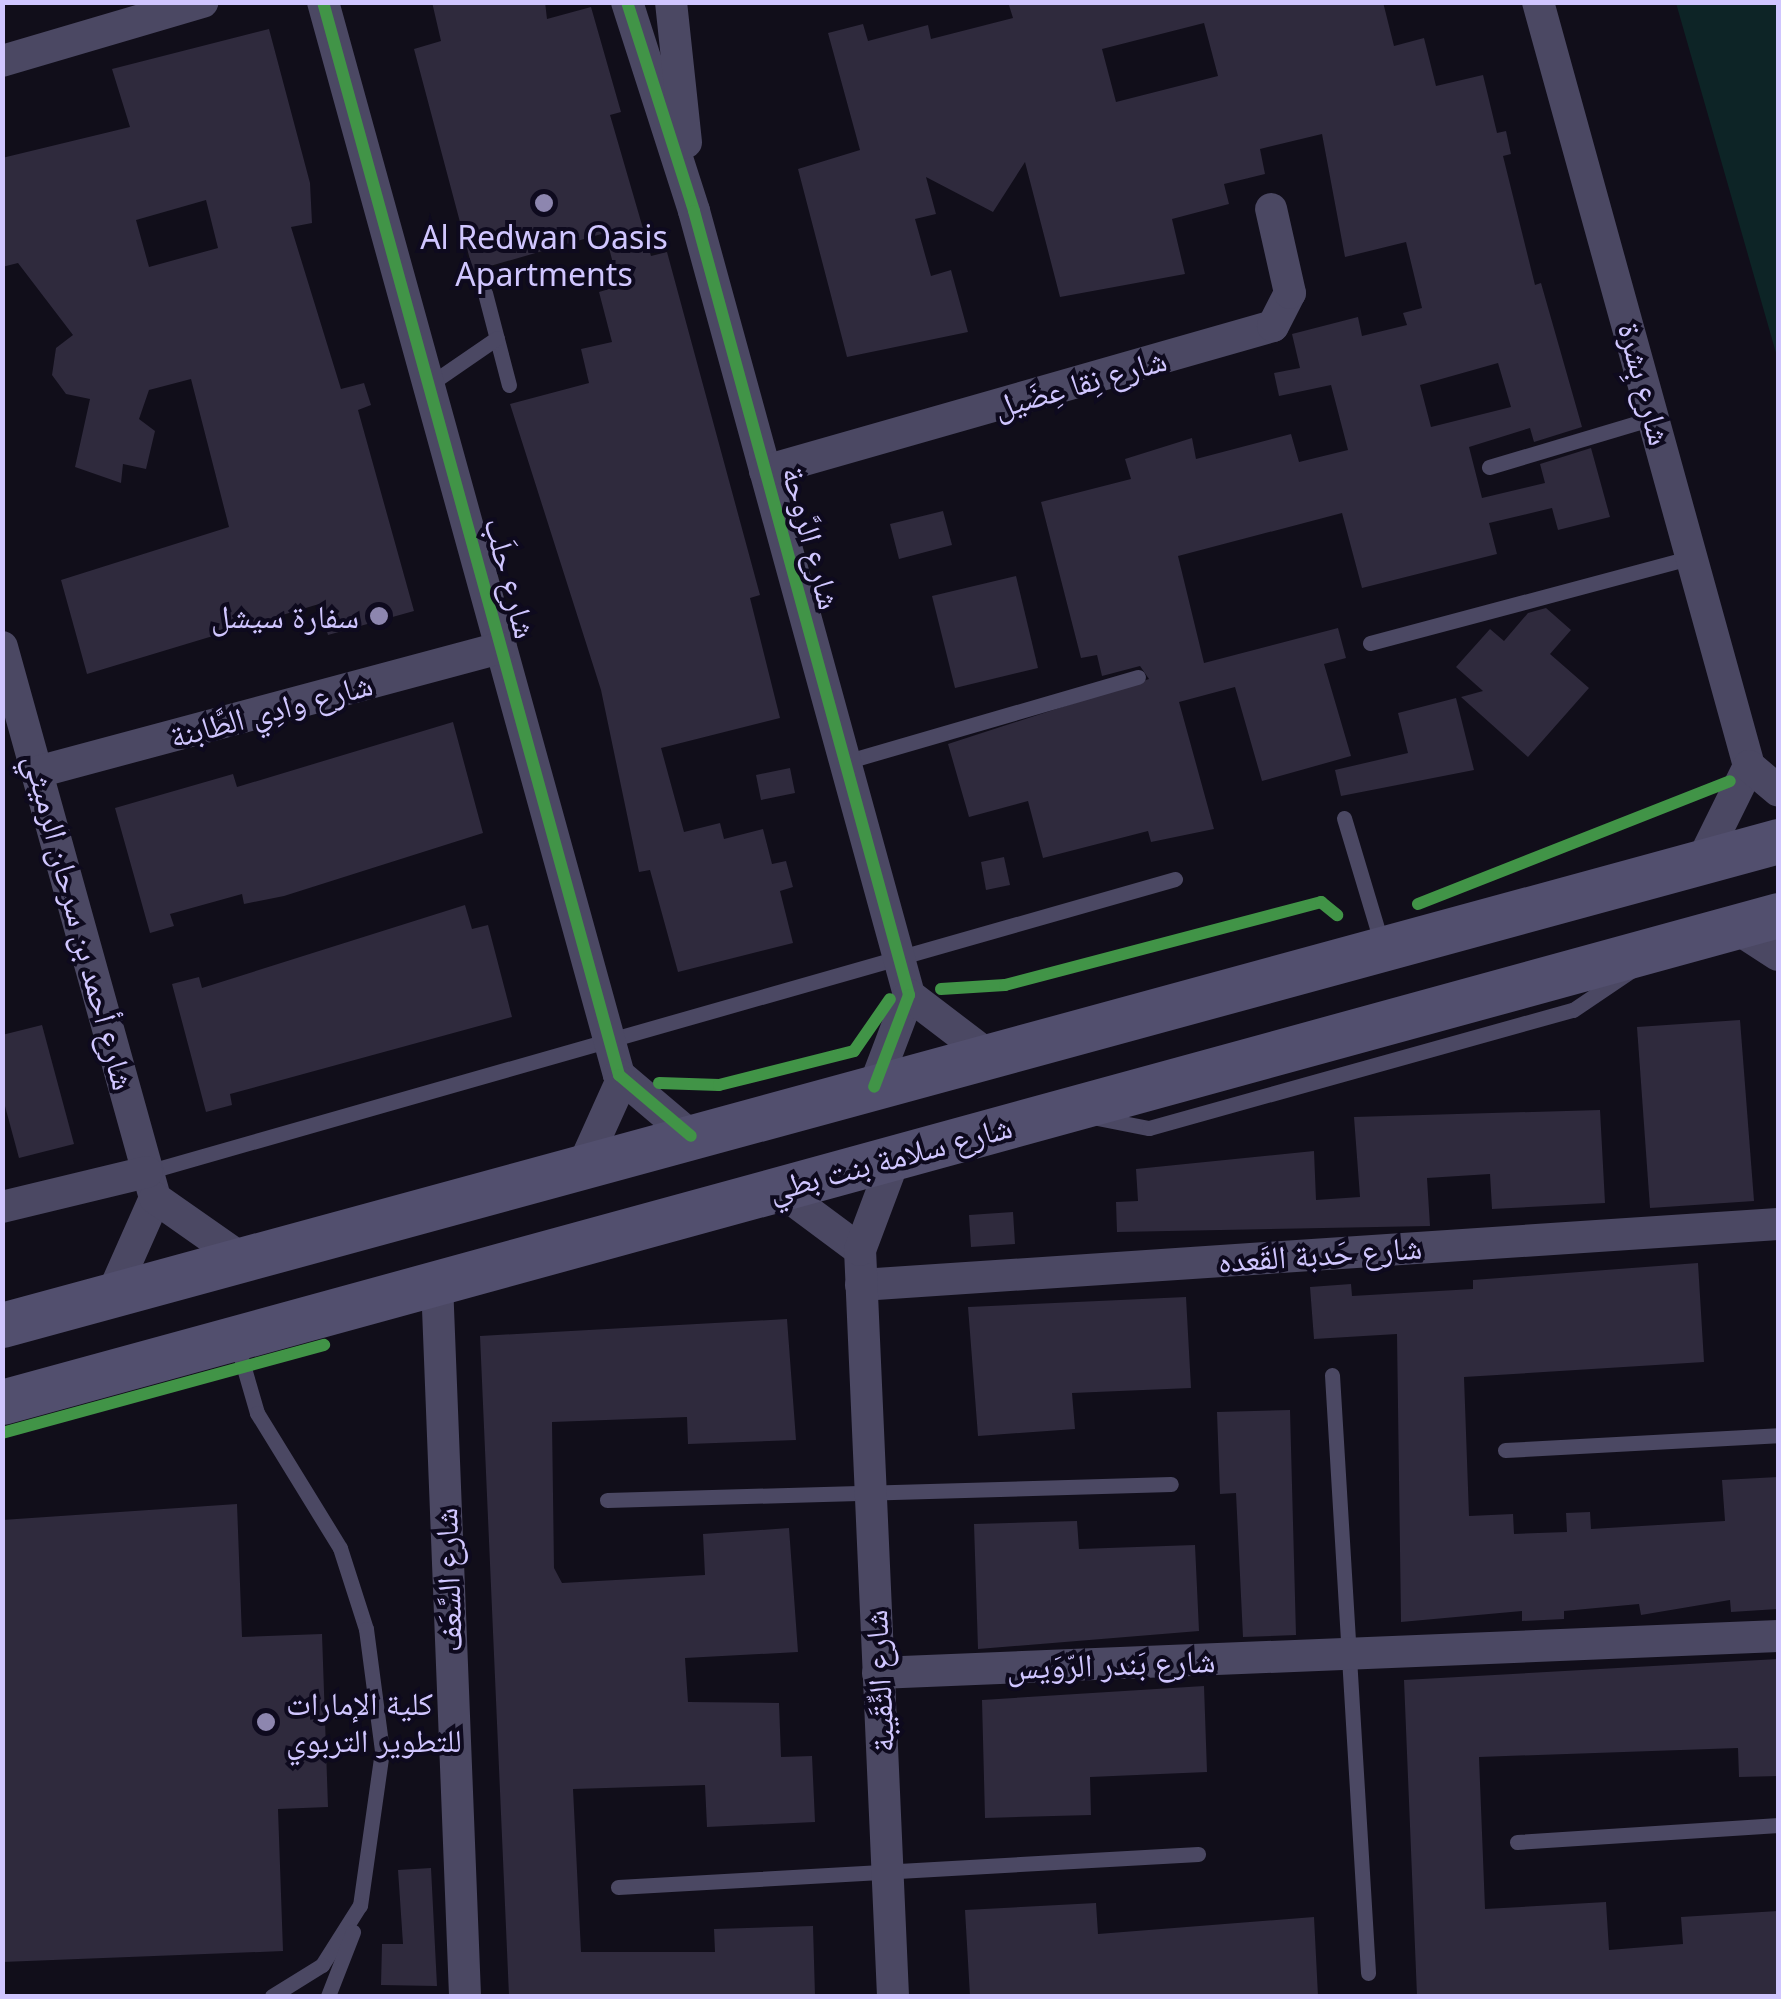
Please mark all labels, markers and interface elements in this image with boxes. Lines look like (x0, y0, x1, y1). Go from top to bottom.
marker: Al Redwan Oasis Apartments (533, 192, 555, 214)
place label: Al Redwan Oasis Apartments (420, 219, 668, 294)
street label: شارع بِشرة (1610, 319, 1680, 449)
street label: شارع نِقا عِضَيل (989, 340, 1171, 426)
street label: شارع الرَّوحة (775, 462, 849, 614)
street label: شارع حلَب (476, 513, 546, 643)
place label: سفارة سيشل (211, 597, 359, 635)
marker: سفارة سيشل (368, 605, 390, 627)
street label: شارع وادِي الطَّابنة (165, 664, 377, 756)
street label: شارع أحمد بن سرحان الرميثي (17, 750, 143, 1094)
street label: شارع سلامة بنت بطي (764, 1107, 1016, 1209)
street label: شارع حَدبة القَعده (1217, 1228, 1423, 1280)
street label: شارع السَّعَف (426, 1507, 470, 1653)
street label: شارع الثِّقَيبة (856, 1609, 902, 1753)
street label: شارع بَندر الرّوَيس (1006, 1641, 1216, 1687)
place label: كلية الإمارات للتطوير التربوي (286, 1685, 462, 1760)
marker: كلية الإمارات للتطوير التربوي (255, 1711, 277, 1733)

